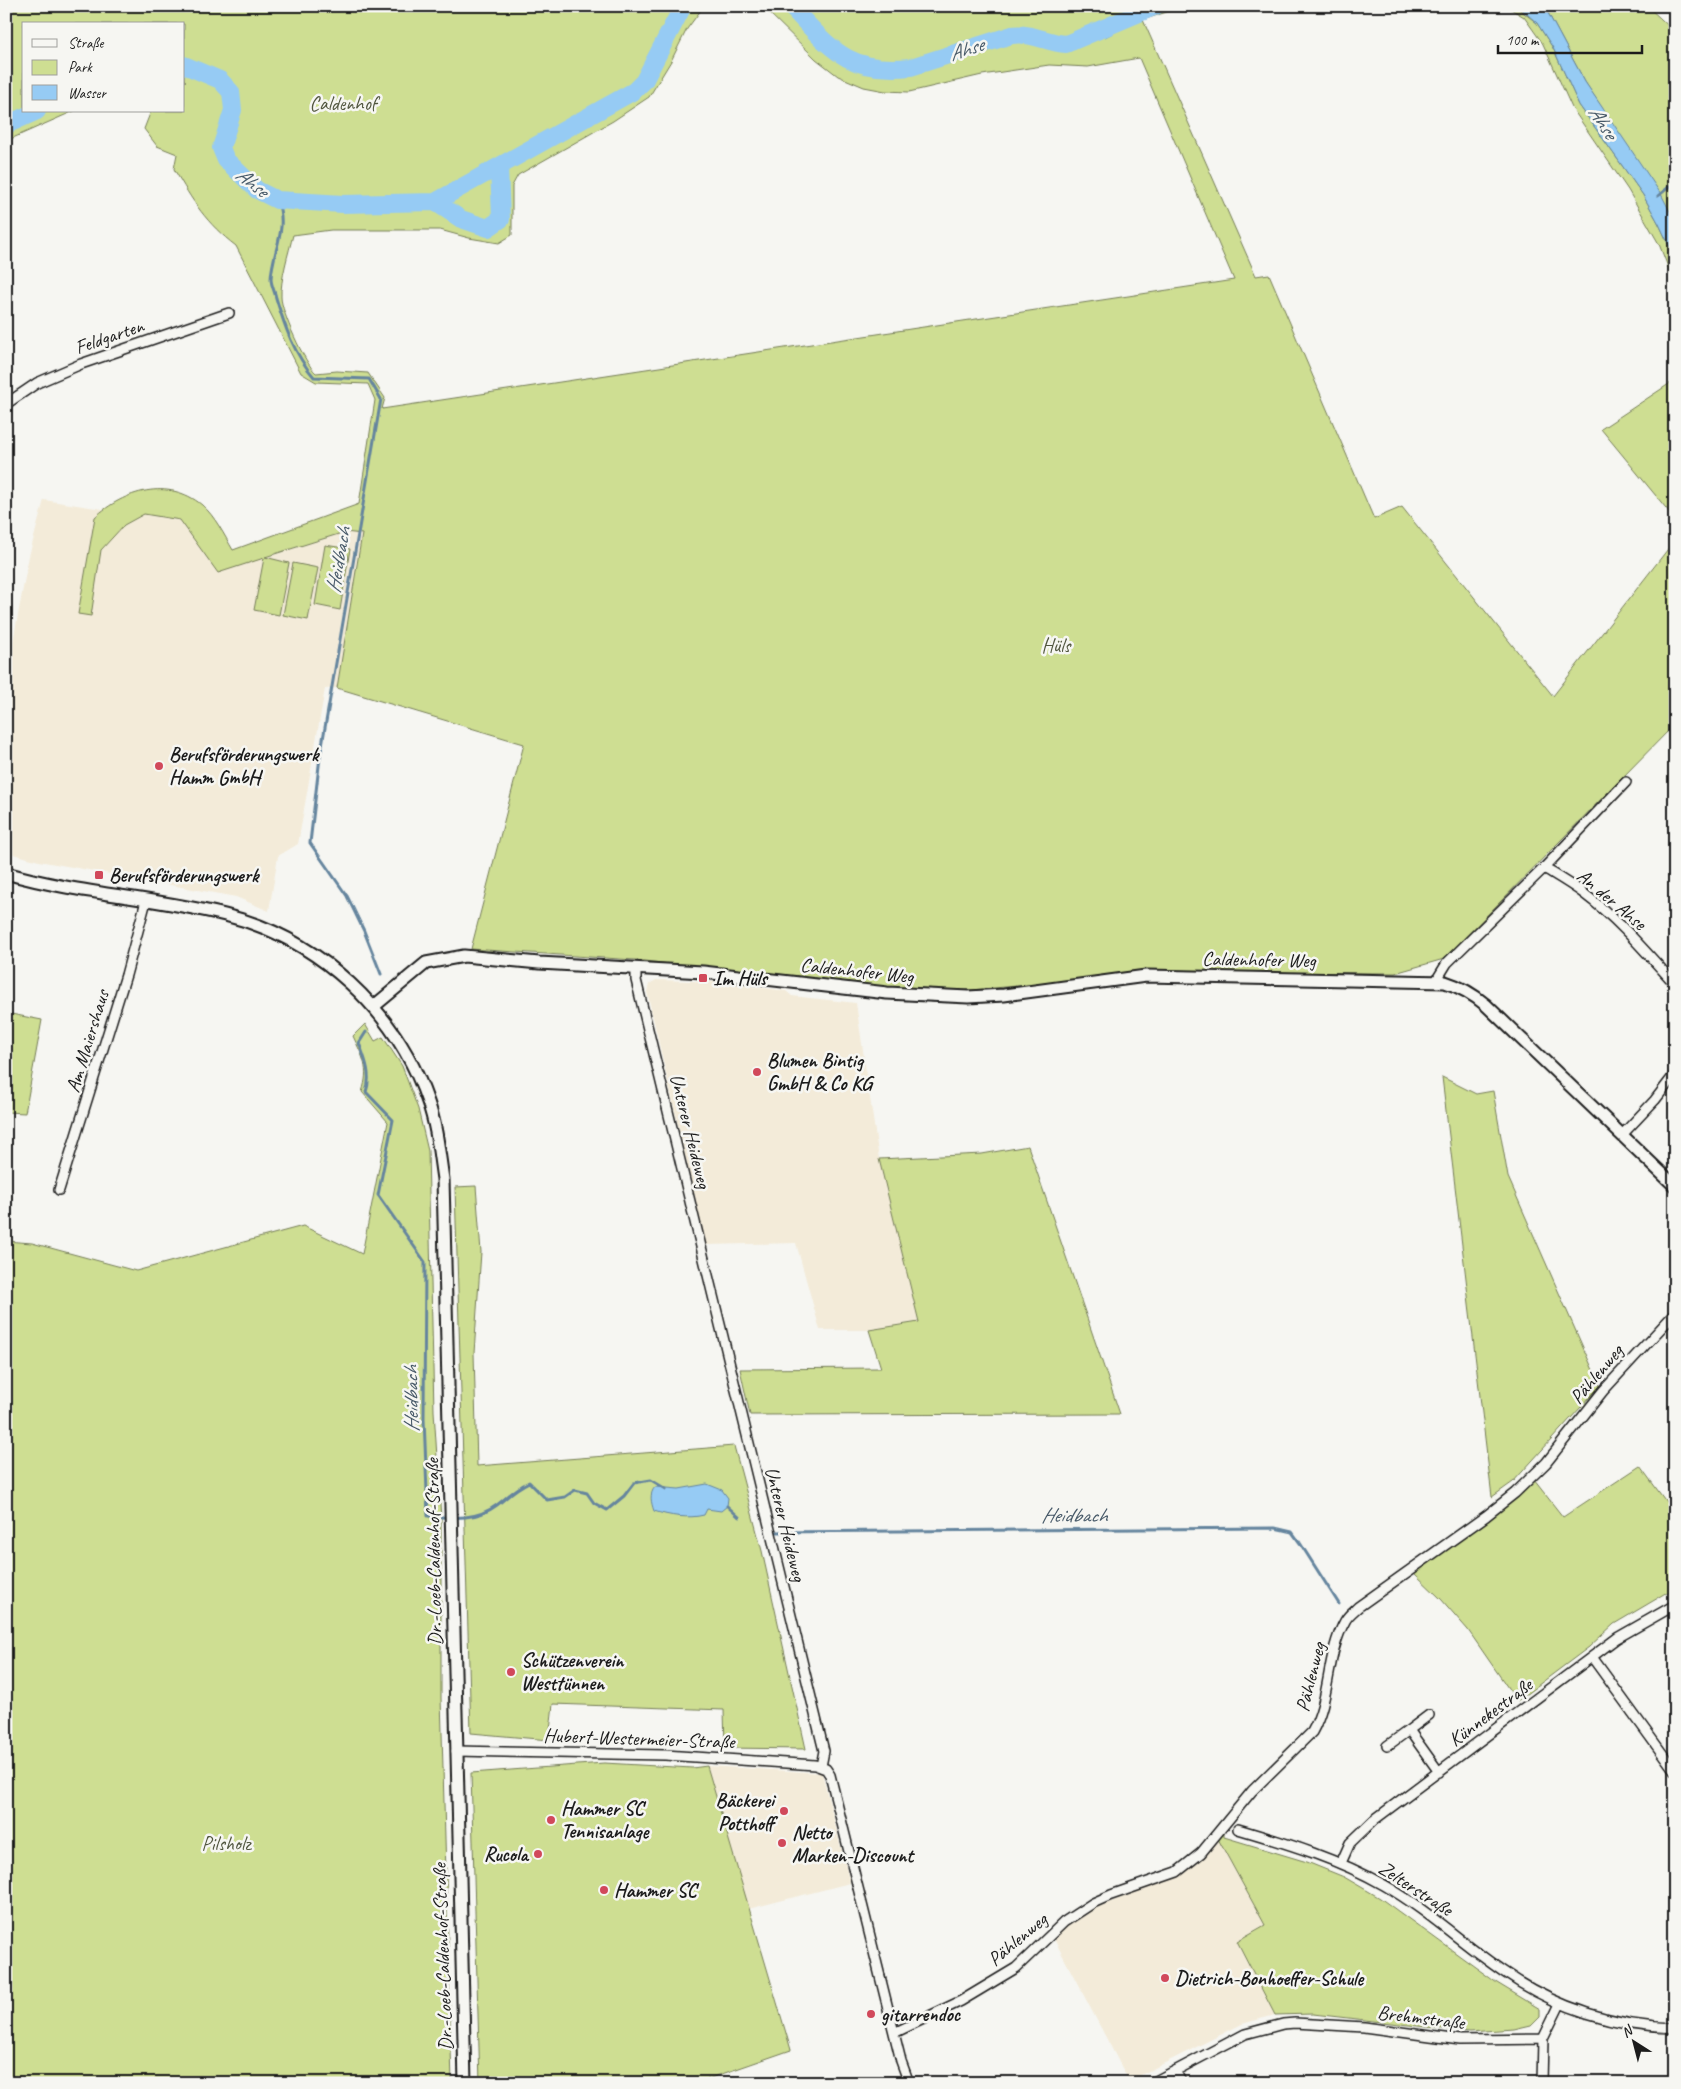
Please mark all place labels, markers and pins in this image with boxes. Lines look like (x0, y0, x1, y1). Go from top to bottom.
place label: Berufsförderungswerk Hamm GmbH (169, 742, 320, 790)
marker: Berufsförderungswerk Hamm GmbH (153, 760, 165, 772)
place label: Berufsförderungswerk (109, 863, 260, 888)
marker: Berufsförderungswerk (93, 869, 105, 881)
place label: Im Hüls (713, 966, 769, 991)
marker: Im Hüls (697, 972, 709, 984)
place label: Blumen Bintig GmbH & Co KG (767, 1048, 874, 1096)
marker: Blumen Bintig GmbH & Co KG (751, 1066, 763, 1078)
place label: Schützenverein Westtünnen (521, 1648, 625, 1696)
marker: Schützenverein Westtünnen (505, 1666, 517, 1678)
place label: Bäckerei Potthoff (716, 1788, 779, 1836)
place label: Hammer SC Tennisanlage (561, 1796, 650, 1844)
marker: Bäckerei Potthoff (778, 1805, 790, 1817)
marker: Hammer SC Tennisanlage (545, 1814, 557, 1826)
place label: Netto Marken-Discount (792, 1820, 916, 1868)
marker: Netto Marken-Discount (776, 1837, 788, 1849)
place label: Rucola (484, 1842, 530, 1867)
marker: Rucola (532, 1848, 544, 1860)
place label: Hammer SC (614, 1878, 700, 1903)
marker: Hammer SC (598, 1884, 610, 1896)
place label: Dietrich-Bonhoeffer-Schule (1175, 1966, 1364, 1991)
marker: Dietrich-Bonhoeffer-Schule (1159, 1972, 1171, 1984)
place label: gitarrendoc (881, 2002, 962, 2027)
marker: gitarrendoc (865, 2008, 877, 2020)

